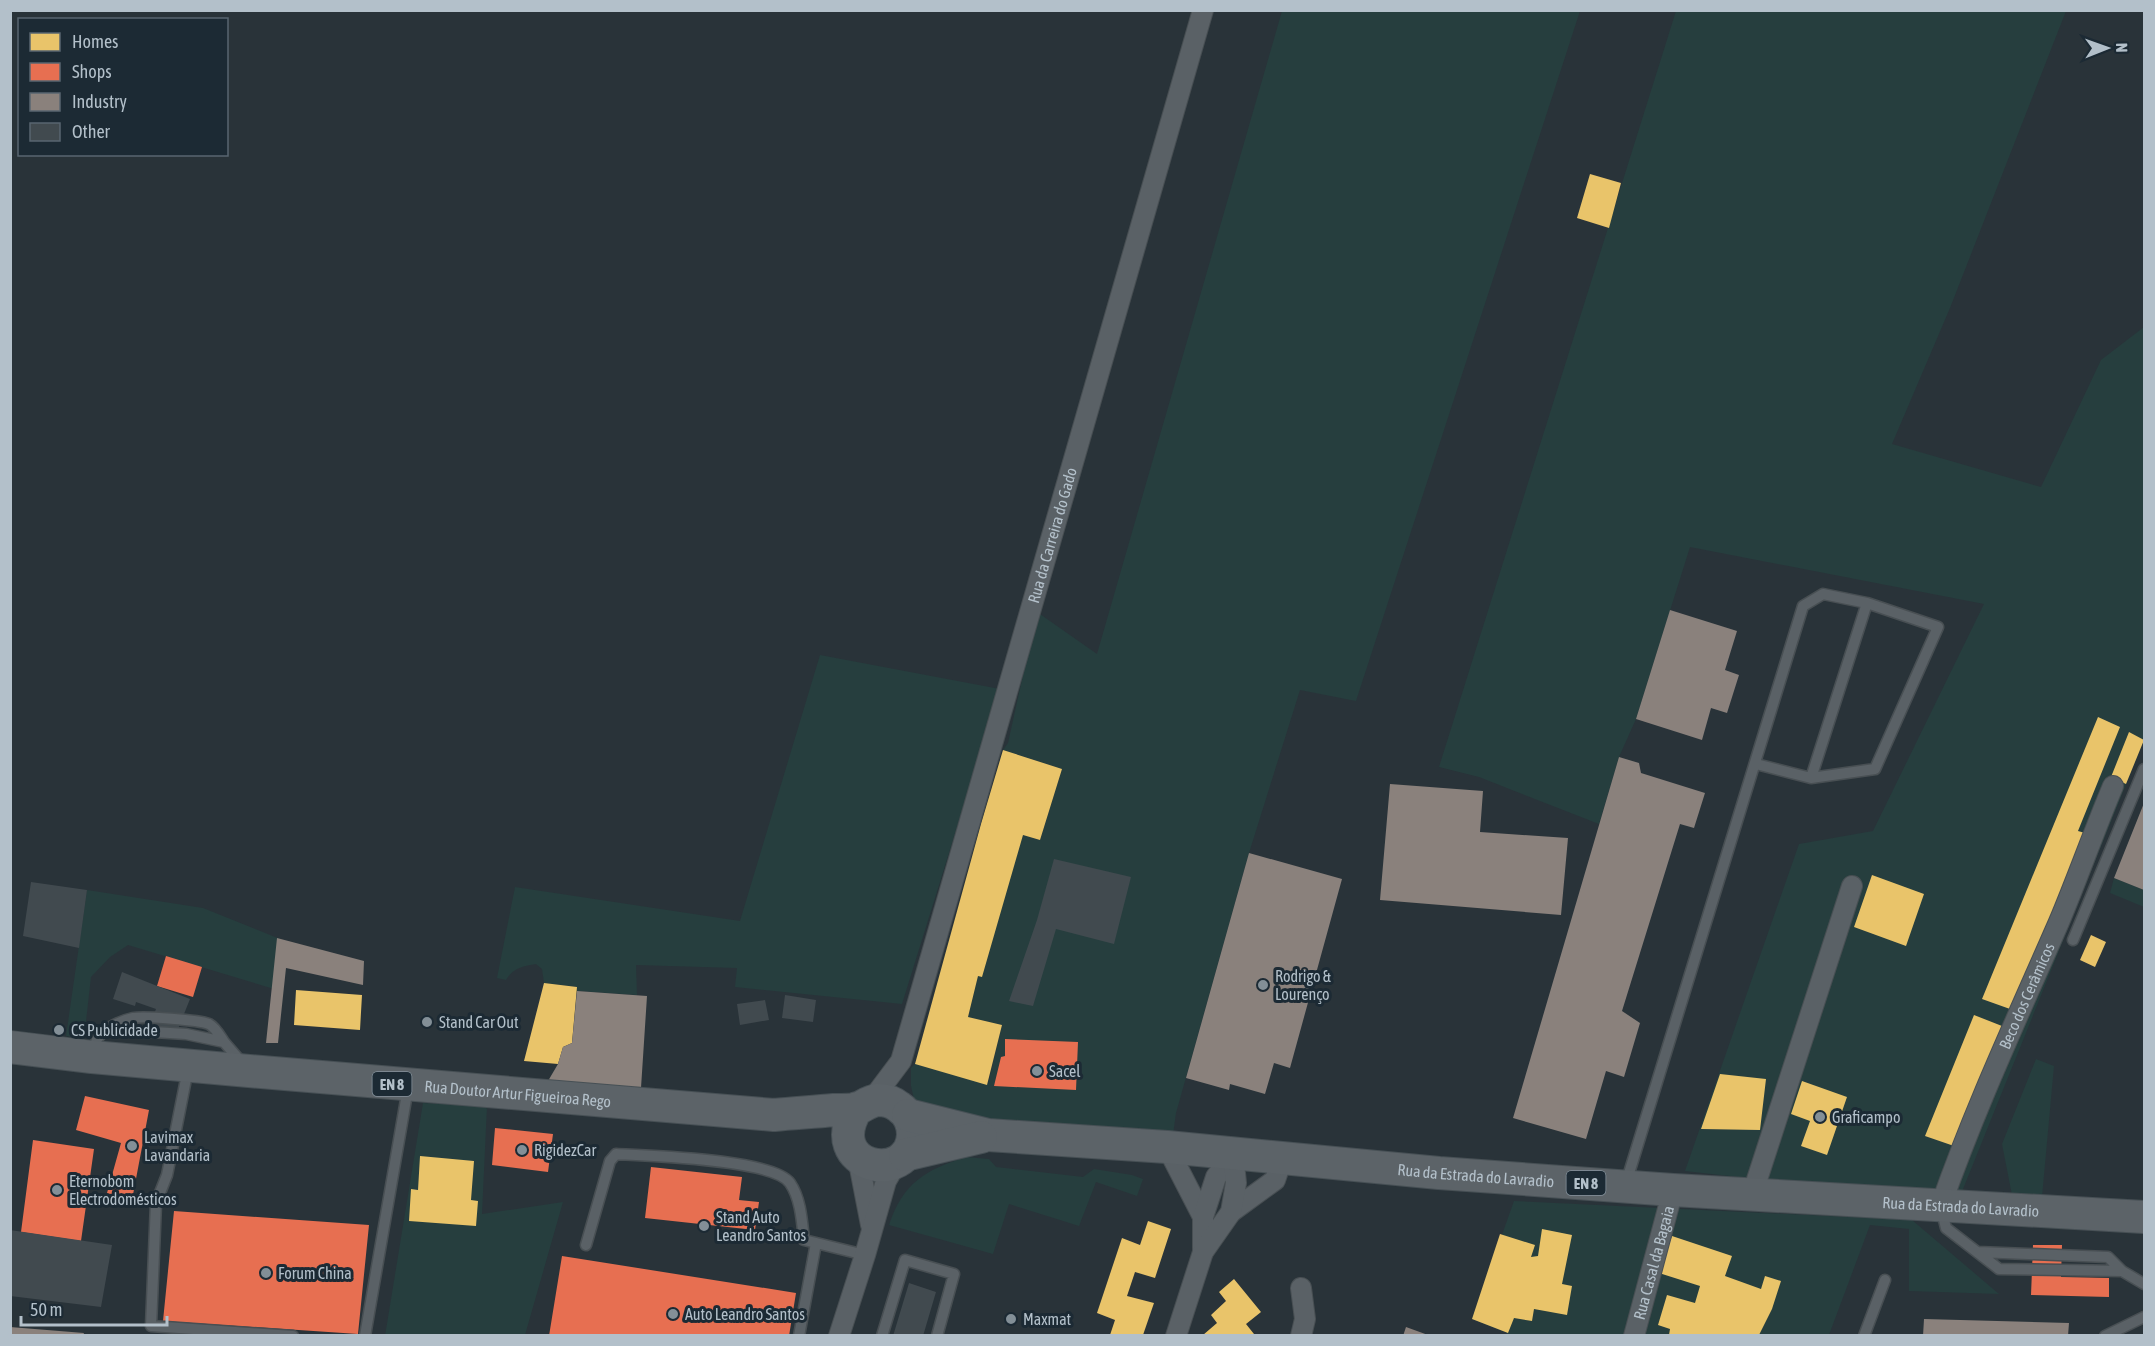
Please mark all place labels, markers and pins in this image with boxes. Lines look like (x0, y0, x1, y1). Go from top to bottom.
place label: Rodrigo & Lourenço (1275, 967, 1332, 1004)
marker: Rodrigo & Lourenço (1256, 978, 1270, 992)
place label: Stand Car Out (439, 1013, 519, 1031)
marker: Stand Car Out (420, 1015, 434, 1029)
place label: CS Publicidade (71, 1021, 158, 1039)
marker: CS Publicidade (52, 1023, 66, 1037)
place label: Sacel (1049, 1062, 1081, 1080)
marker: Sacel (1030, 1064, 1044, 1078)
place label: Graficampo (1832, 1108, 1900, 1127)
marker: Graficampo (1813, 1110, 1827, 1124)
place label: Lavimax Lavandaria (144, 1128, 210, 1164)
marker: Lavimax Lavandaria (125, 1139, 139, 1153)
place label: RigidezCar (534, 1141, 596, 1160)
marker: RigidezCar (515, 1143, 529, 1157)
place label: Eternobom Electrodomésticos (69, 1172, 177, 1208)
marker: Eternobom Electrodomésticos (50, 1183, 64, 1197)
place label: Stand Auto Leandro Santos (716, 1208, 807, 1244)
marker: Stand Auto Leandro Santos (697, 1219, 711, 1233)
place label: Forum China (278, 1264, 352, 1282)
marker: Forum China (259, 1266, 273, 1280)
place label: Auto Leandro Santos (685, 1305, 805, 1323)
marker: Auto Leandro Santos (666, 1307, 680, 1321)
place label: Maxmat (1023, 1310, 1072, 1328)
marker: Maxmat (1004, 1312, 1018, 1326)

